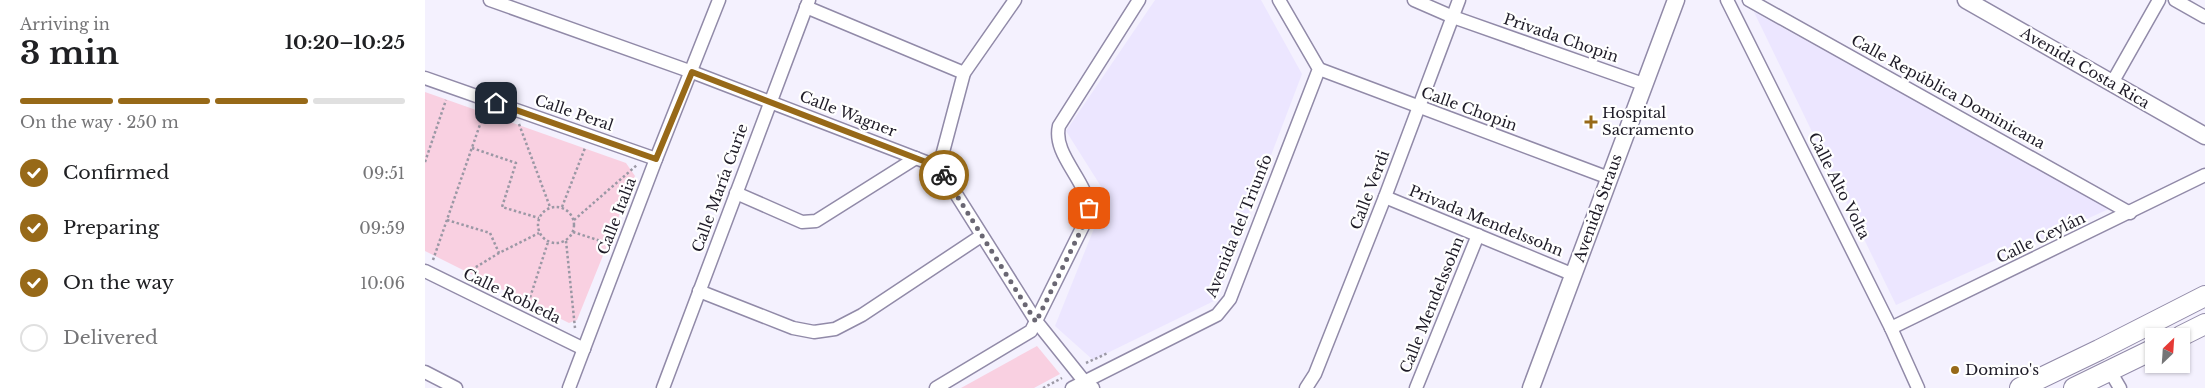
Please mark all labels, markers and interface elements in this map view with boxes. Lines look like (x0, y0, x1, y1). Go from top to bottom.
street label: Privada Chopin (1501, 9, 1621, 66)
text: Arriving in (20, 14, 110, 34)
street label: Avenida Costa Rica (2016, 22, 2154, 113)
street label: Calle República Dominicana (1848, 30, 2049, 153)
text: 10:20–10:25 (285, 31, 405, 54)
text: 3 min (20, 33, 119, 73)
pin (475, 82, 517, 124)
street label: Calle Chopin (1419, 82, 1520, 135)
street label: Calle Wagner (797, 86, 900, 141)
icon: home (482, 89, 510, 117)
street label: Calle Peral (532, 90, 616, 135)
place label: Hospital Sacramento (1602, 103, 1694, 139)
text: On the way · 250 m (20, 112, 179, 132)
marker: Hospital Sacramento (1584, 115, 1598, 129)
street label: Calle María Curie (687, 121, 752, 255)
street label: Calle Alto Volta (1804, 129, 1875, 243)
street label: Calle Verdi (1346, 147, 1393, 232)
courier (919, 150, 969, 200)
street label: Avenida del Triunfo (1201, 151, 1276, 301)
street label: Avenida Straus (1569, 151, 1626, 265)
icon: check (20, 159, 48, 187)
text: Confirmed (63, 161, 169, 184)
icon: bike (930, 161, 958, 189)
text: 09:51 (363, 163, 405, 183)
street label: Calle Italia (593, 174, 640, 257)
street label: Privada Mendelssohn (1406, 181, 1566, 260)
pin (1068, 187, 1110, 229)
icon: bag (1075, 194, 1103, 222)
street label: Calle Ceylán (1993, 208, 2088, 267)
icon: check (20, 214, 48, 242)
text: Preparing (63, 216, 159, 239)
text: 09:59 (359, 218, 405, 238)
street label: Calle Mendelssohn (1395, 234, 1468, 376)
street label: Calle Robleda (460, 264, 565, 328)
icon: check (20, 269, 48, 297)
text: On the way (63, 271, 174, 294)
text: 10:06 (360, 273, 405, 293)
text: Delivered (63, 326, 158, 349)
north arrow (2145, 328, 2190, 372)
map controls (2145, 328, 2190, 373)
place label: Domino's (1965, 360, 2039, 379)
marker: Domino's (1949, 364, 1961, 376)

